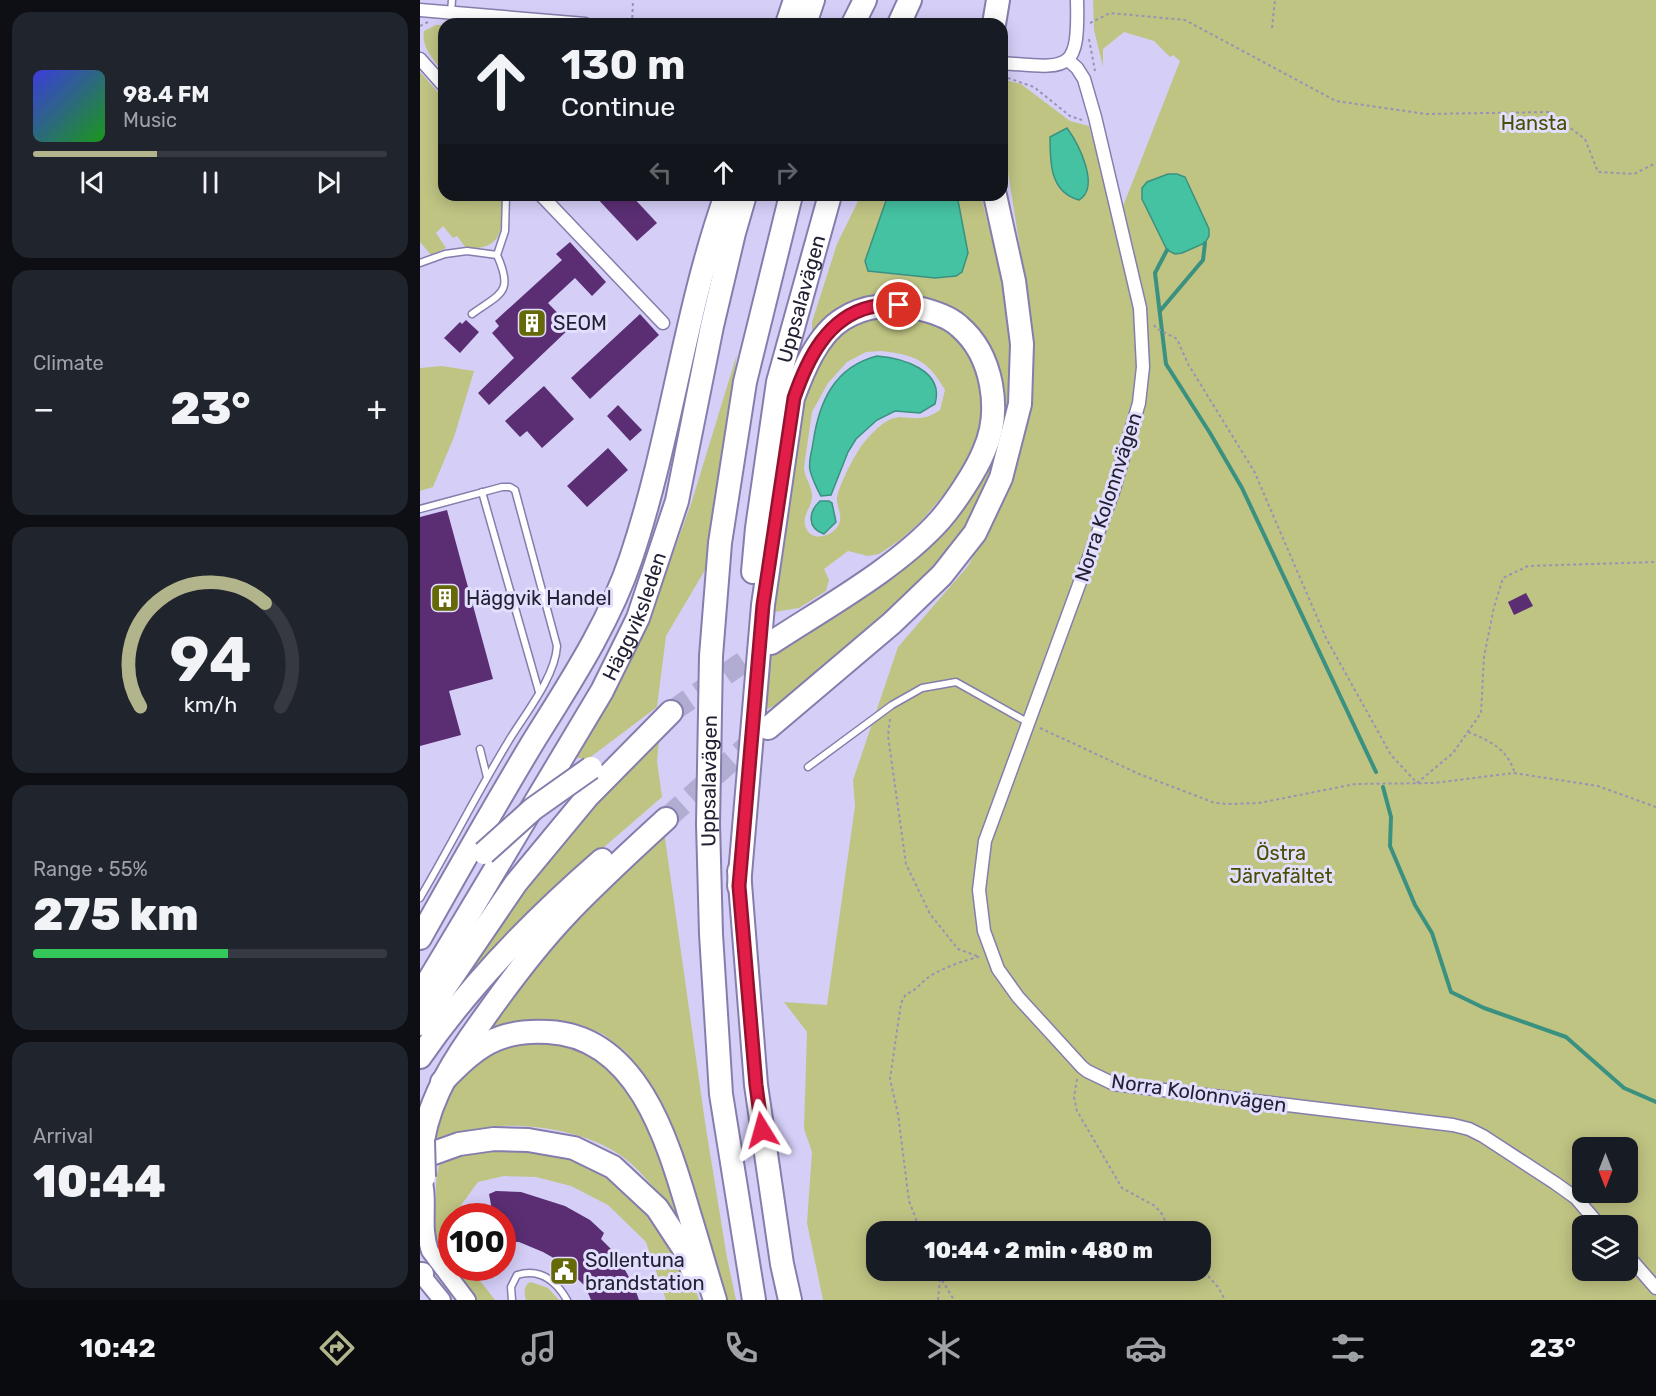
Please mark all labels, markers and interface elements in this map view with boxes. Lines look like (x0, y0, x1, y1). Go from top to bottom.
text: 130 m (561, 40, 686, 90)
icon: ahead (462, 42, 540, 120)
text: 98.4 FM (123, 81, 210, 108)
text: Continue (561, 91, 675, 123)
text: Music (123, 108, 177, 132)
park label: Hansta (1501, 111, 1567, 135)
icon: left (644, 156, 677, 189)
icon: ahead (707, 156, 740, 189)
icon: right (770, 156, 803, 189)
icon: previous (76, 166, 109, 199)
icon: pause (194, 166, 227, 199)
icon: next (312, 166, 345, 199)
street label: Uppsalavägen (772, 232, 830, 366)
pin (873, 279, 924, 330)
icon: arrive (882, 288, 915, 321)
building icon: SEOM (516, 307, 548, 339)
place label: SEOM (553, 311, 607, 335)
text: Climate (33, 351, 104, 375)
text: 23° (170, 382, 251, 435)
text: − (33, 389, 54, 428)
text: + (366, 389, 387, 428)
street label: Norra Kolonnvägen (1069, 409, 1147, 585)
street label: Häggviksleden (597, 549, 671, 684)
building icon: Häggvik Handel (429, 582, 461, 614)
place label: Häggvik Handel (466, 586, 612, 610)
text: 94 (169, 623, 251, 697)
text: km/h (183, 692, 237, 717)
street label: Uppsalavägen (696, 715, 722, 847)
park label: Östra Järvafältet (1229, 841, 1333, 888)
text: Range · 55% (33, 857, 148, 881)
text: 275 km (33, 888, 199, 941)
street label: Norra Kolonnvägen (1110, 1069, 1288, 1117)
position arrow (730, 1098, 794, 1162)
text: Arrival (33, 1124, 93, 1148)
north arrow (1572, 1137, 1638, 1203)
map controls (1572, 1137, 1638, 1281)
text: 10:44 (33, 1155, 166, 1208)
speed limit sign: 100 (438, 1203, 516, 1281)
button: layers (1572, 1215, 1638, 1281)
text: 10:44 · 2 min · 480 m (924, 1237, 1153, 1264)
place label: Sollentuna brandstation (585, 1248, 705, 1295)
public building icon: Sollentuna brandstation (548, 1255, 580, 1287)
icon: directions (316, 1327, 358, 1369)
icon: music (518, 1327, 560, 1369)
icon: phone (720, 1327, 762, 1369)
icon: climate (923, 1327, 965, 1369)
icon: car (1125, 1327, 1167, 1369)
icon: filters (1327, 1327, 1369, 1369)
text: 10:42 (80, 1332, 156, 1364)
text: 23° (1529, 1332, 1576, 1364)

